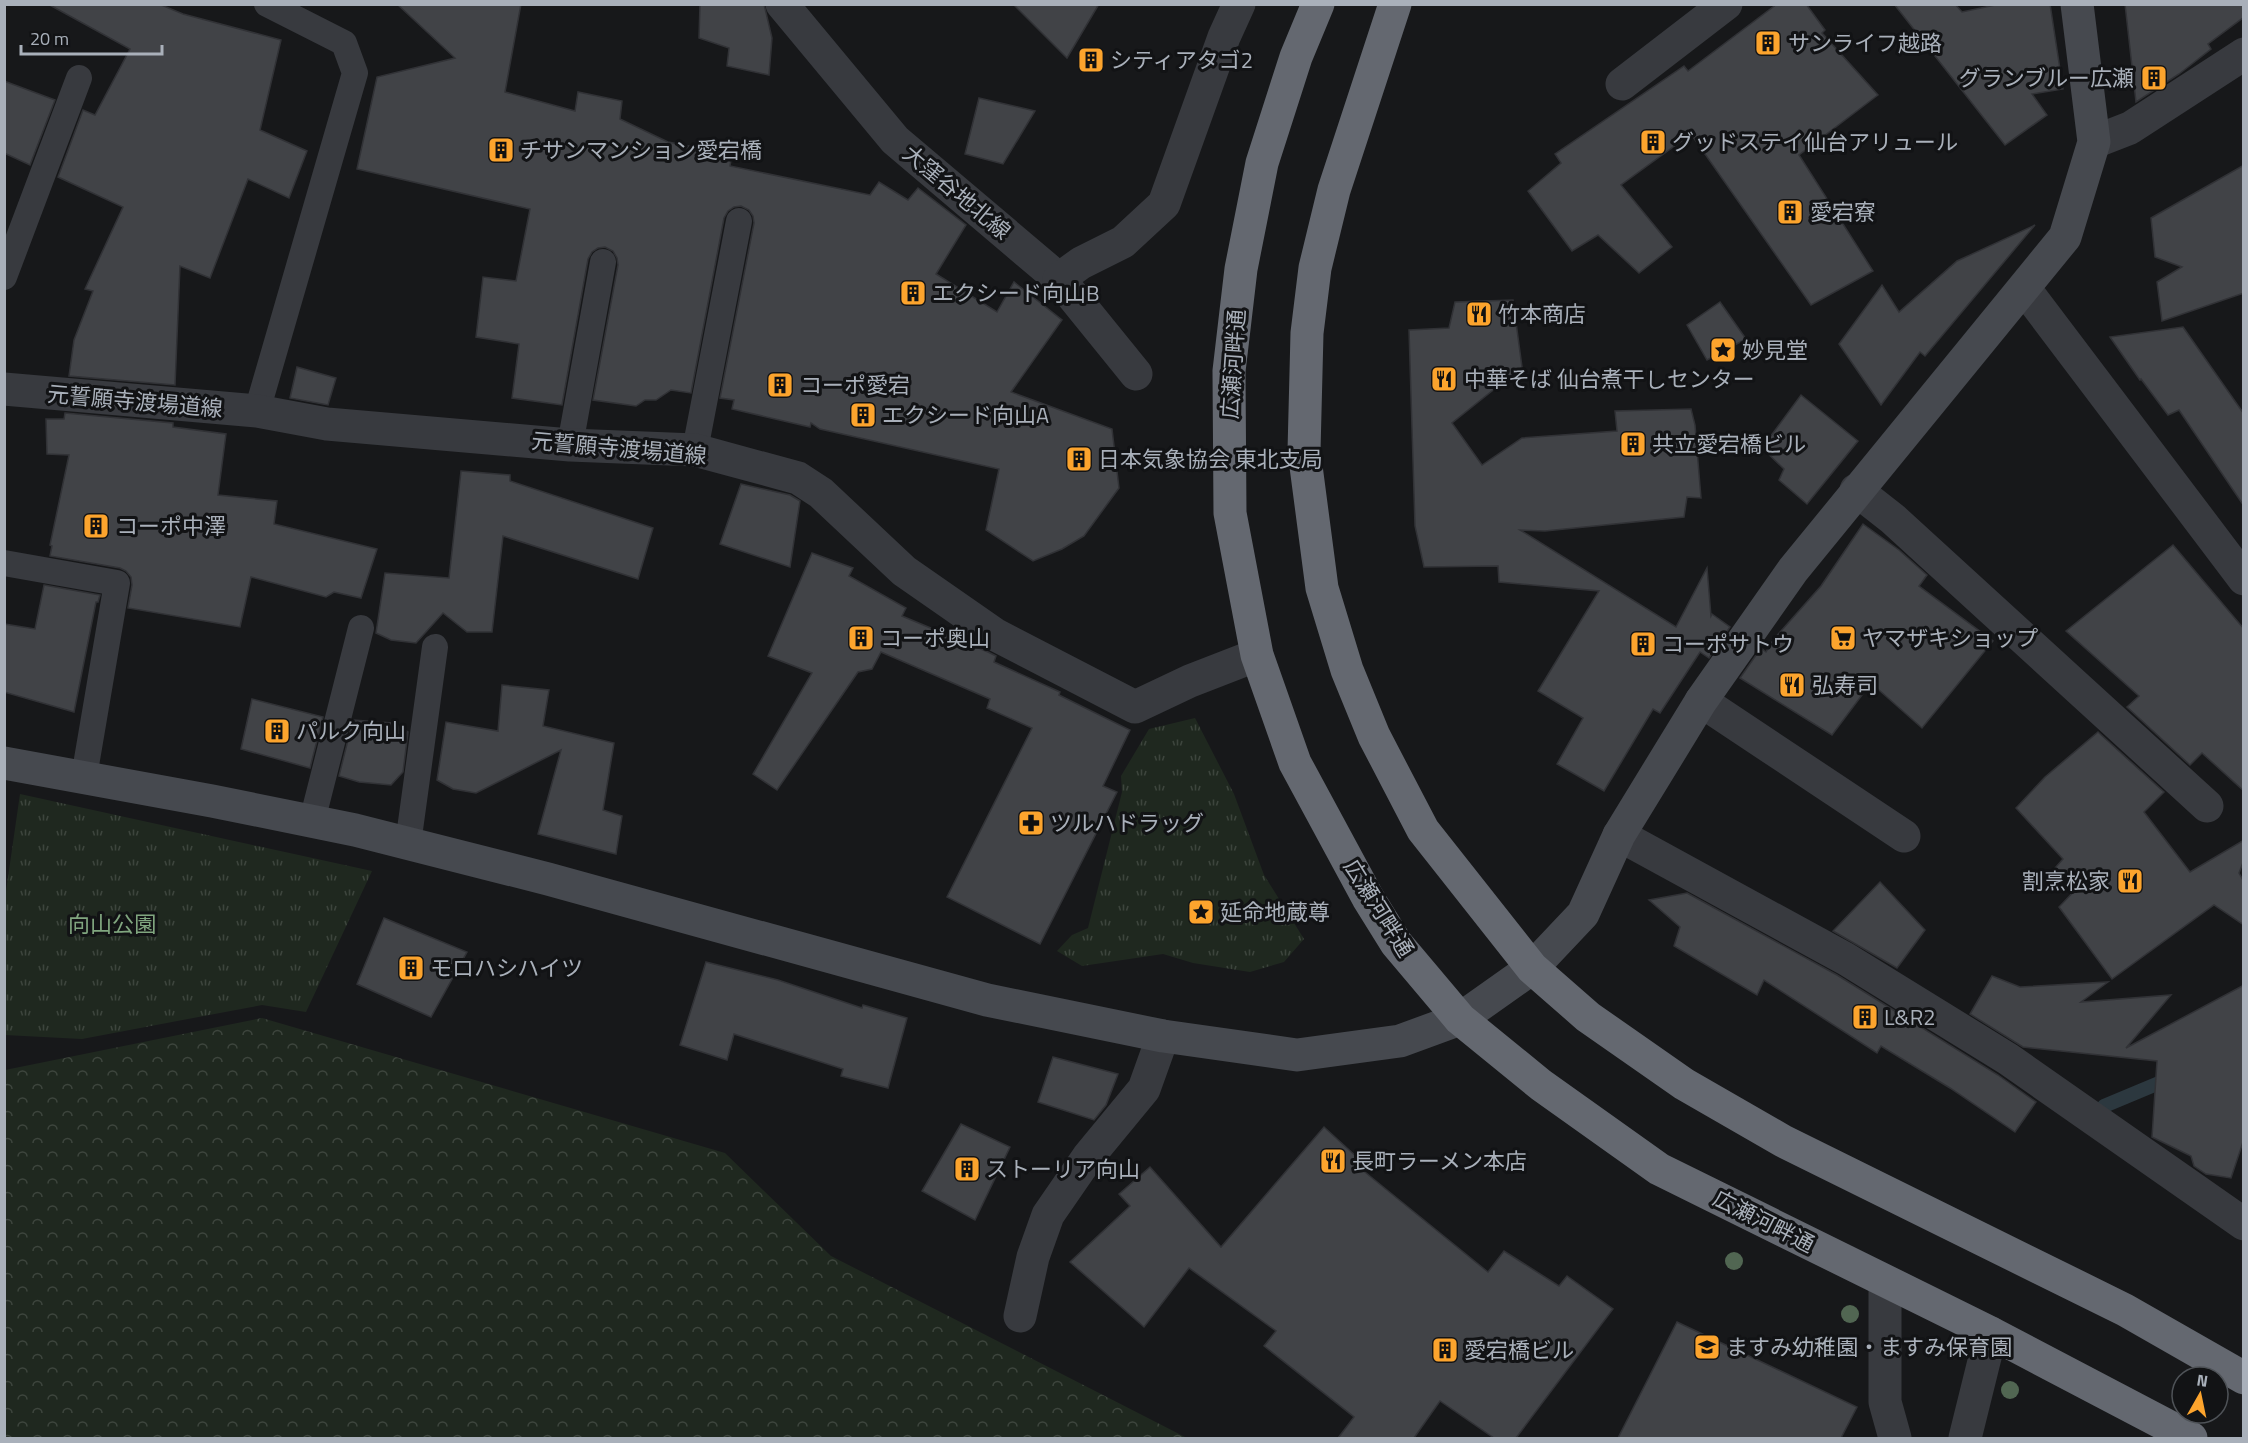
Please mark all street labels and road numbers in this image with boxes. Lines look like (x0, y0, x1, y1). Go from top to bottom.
street label: 大窪谷地北線 (896, 137, 1018, 247)
street label: 広瀬河畔通 (1212, 308, 1254, 420)
street label: 元誓願寺渡場道線 (46, 376, 224, 426)
street label: 元誓願寺渡場道線 (530, 423, 708, 473)
street label: 広瀬河畔通 (1335, 852, 1423, 964)
street label: 広瀬河畔通 (1707, 1181, 1821, 1261)

